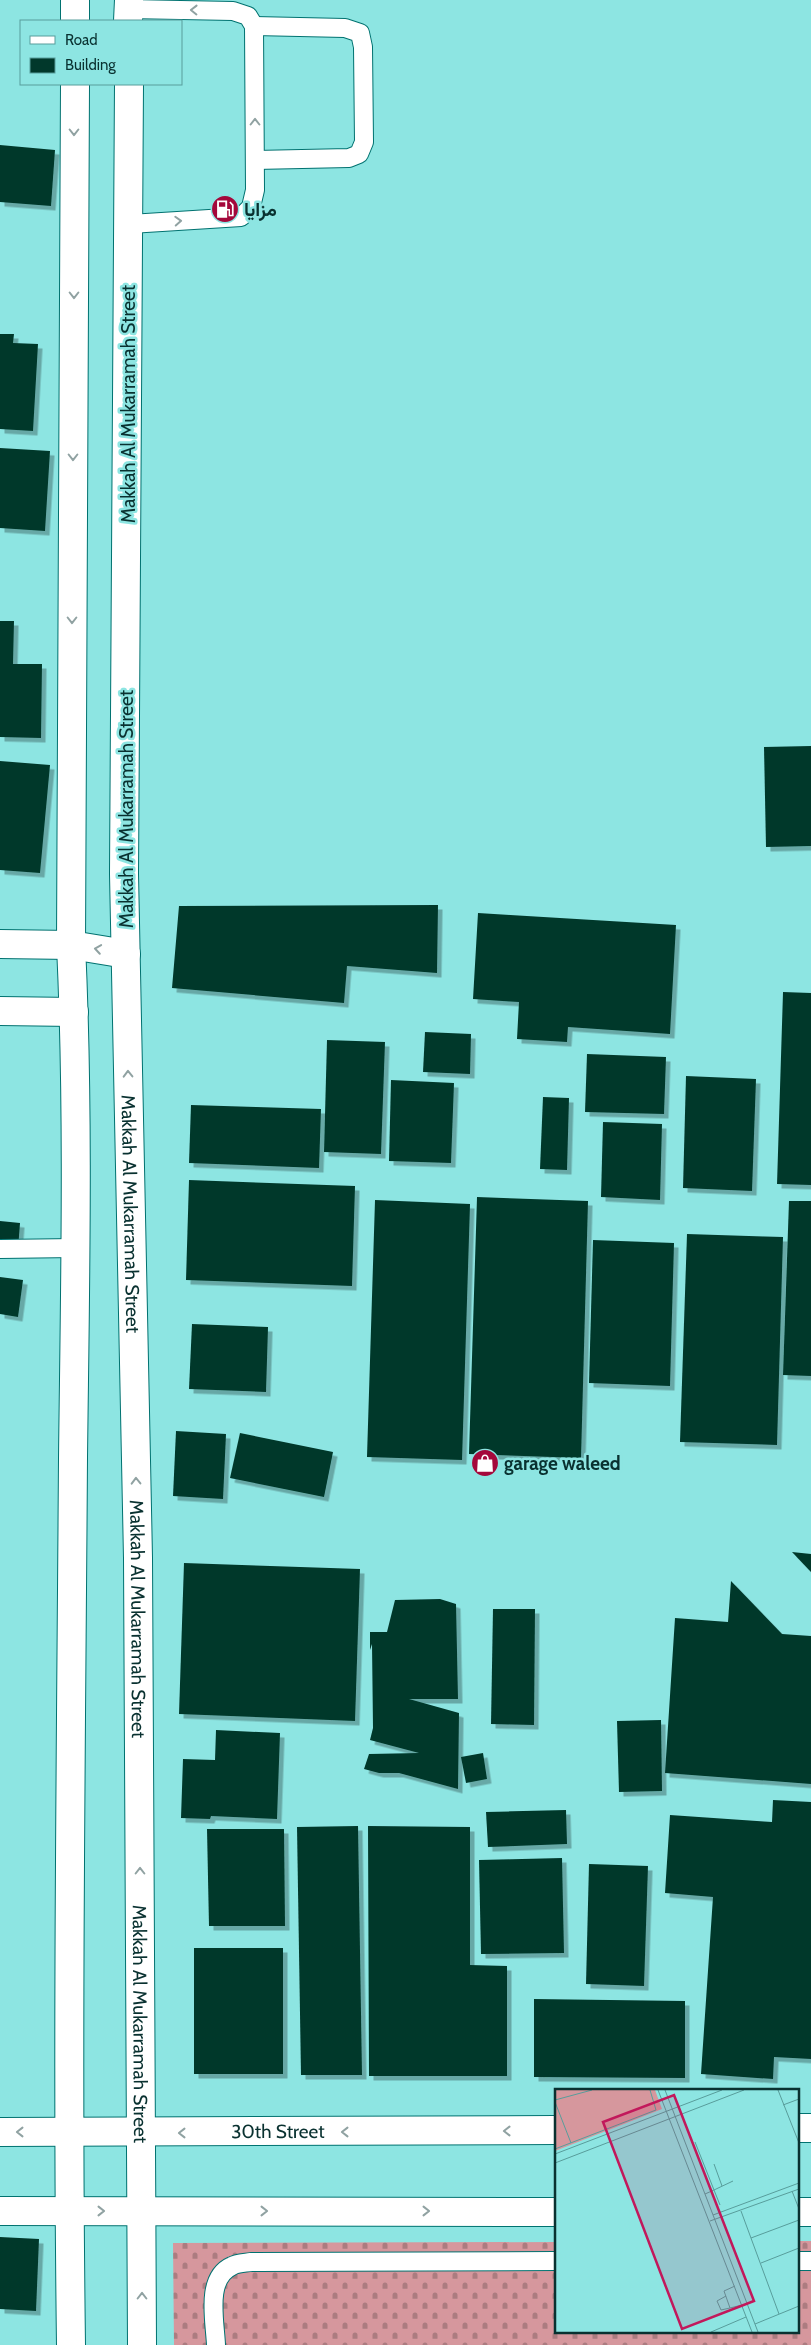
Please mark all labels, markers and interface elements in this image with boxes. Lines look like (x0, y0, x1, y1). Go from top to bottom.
one-way arrow (190, 5, 198, 16)
legend (20, 20, 182, 85)
text: Road (65, 31, 98, 49)
text: Building (65, 56, 116, 74)
one-way arrow (250, 118, 260, 126)
one-way arrow (69, 129, 79, 137)
fuel station icon: مزايا (210, 194, 240, 224)
place label: مزايا (244, 198, 277, 222)
one-way arrow (175, 215, 183, 226)
street label: Makkah Al Mukarramah Street (117, 284, 140, 523)
one-way arrow (69, 292, 79, 299)
one-way arrow (68, 454, 78, 462)
one-way arrow (67, 616, 77, 624)
street label: Makkah Al Mukarramah Street (115, 689, 138, 928)
one-way arrow (94, 945, 103, 955)
one-way arrow (123, 1070, 133, 1078)
street label: Makkah Al Mukarramah Street (117, 1094, 145, 1334)
shop icon: garage waleed (470, 1448, 500, 1478)
place label: garage waleed (504, 1452, 621, 1475)
one-way arrow (131, 1477, 142, 1485)
street label: Makkah Al Mukarramah Street (125, 1499, 150, 1739)
one-way arrow (135, 1867, 145, 1875)
street label: Makkah Al Mukarramah Street (128, 1905, 152, 2144)
inset map (555, 2089, 798, 2332)
street label: 30th Street (231, 2119, 325, 2143)
one-way arrow (503, 2126, 511, 2136)
one-way arrow (16, 2127, 24, 2137)
one-way arrow (341, 2127, 348, 2137)
one-way arrow (178, 2128, 186, 2138)
one-way arrow (98, 2206, 105, 2216)
one-way arrow (260, 2206, 268, 2216)
one-way arrow (422, 2206, 430, 2216)
one-way arrow (137, 2292, 147, 2300)

